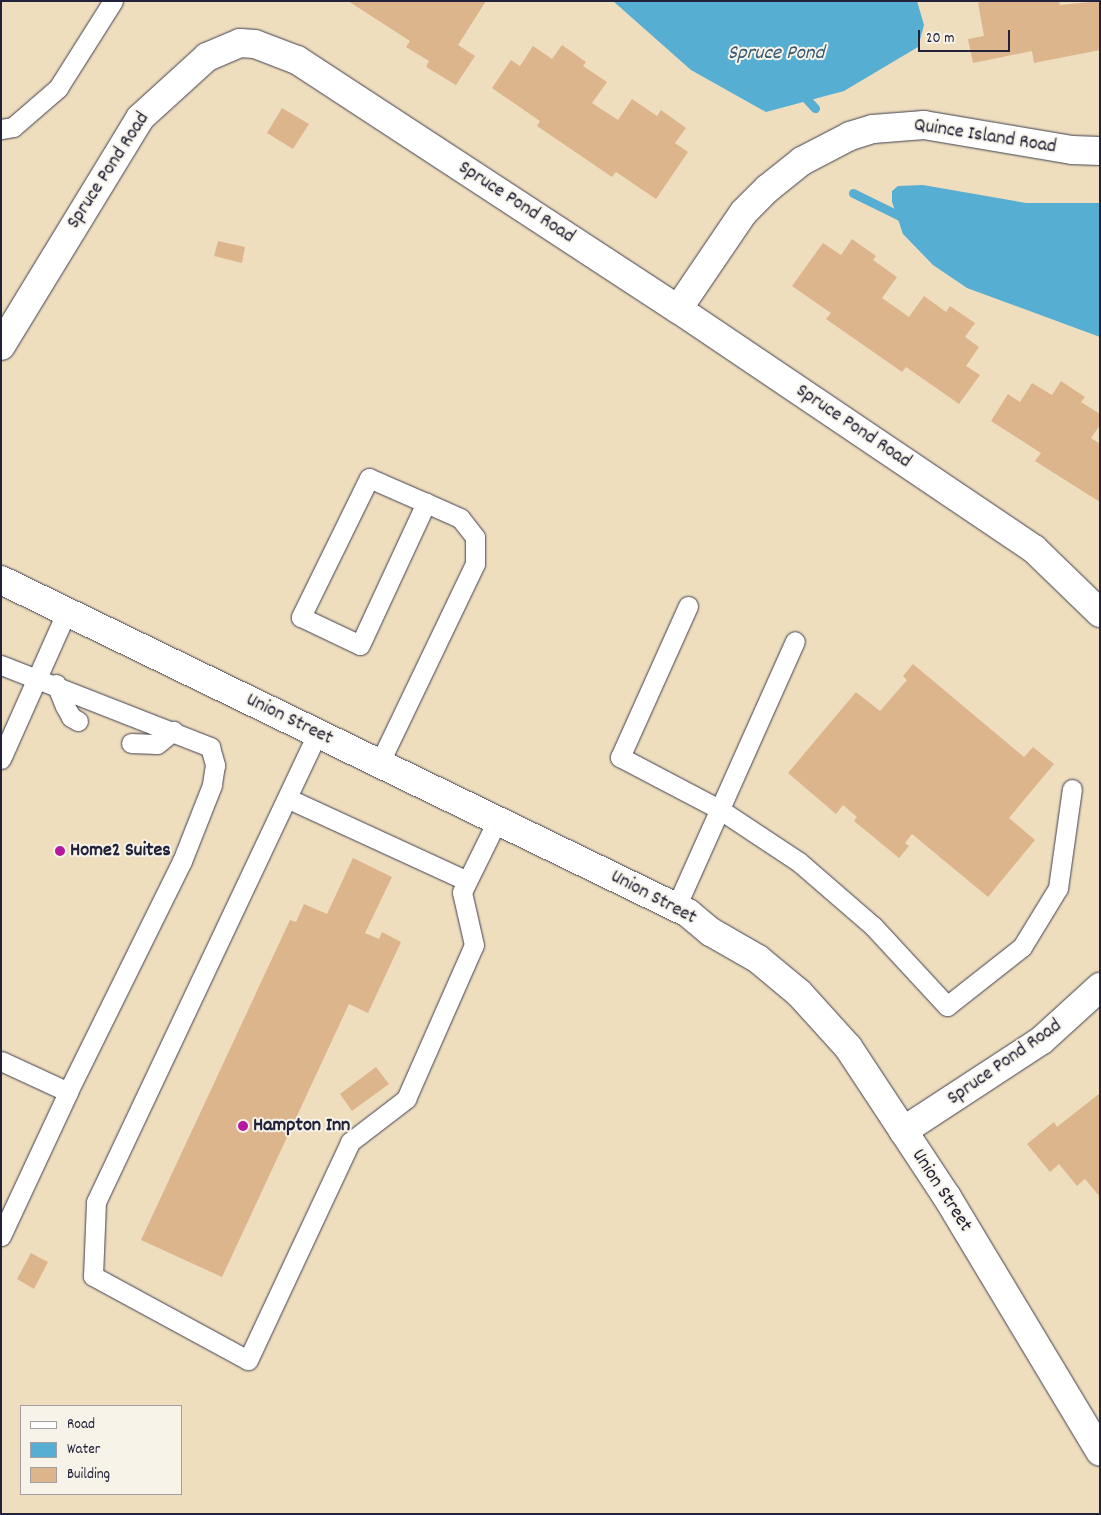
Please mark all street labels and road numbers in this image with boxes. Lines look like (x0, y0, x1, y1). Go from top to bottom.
street label: Spruce Pond Road (62, 108, 156, 234)
street label: Quince Island Road (912, 114, 1058, 160)
street label: Spruce Pond Road (453, 156, 579, 250)
street label: Spruce Pond Road (791, 380, 915, 474)
street label: Union Street (242, 689, 336, 751)
street label: Union Street (606, 865, 700, 931)
street label: Spruce Pond Road (943, 1015, 1067, 1111)
street label: Union Street (905, 1145, 977, 1237)

